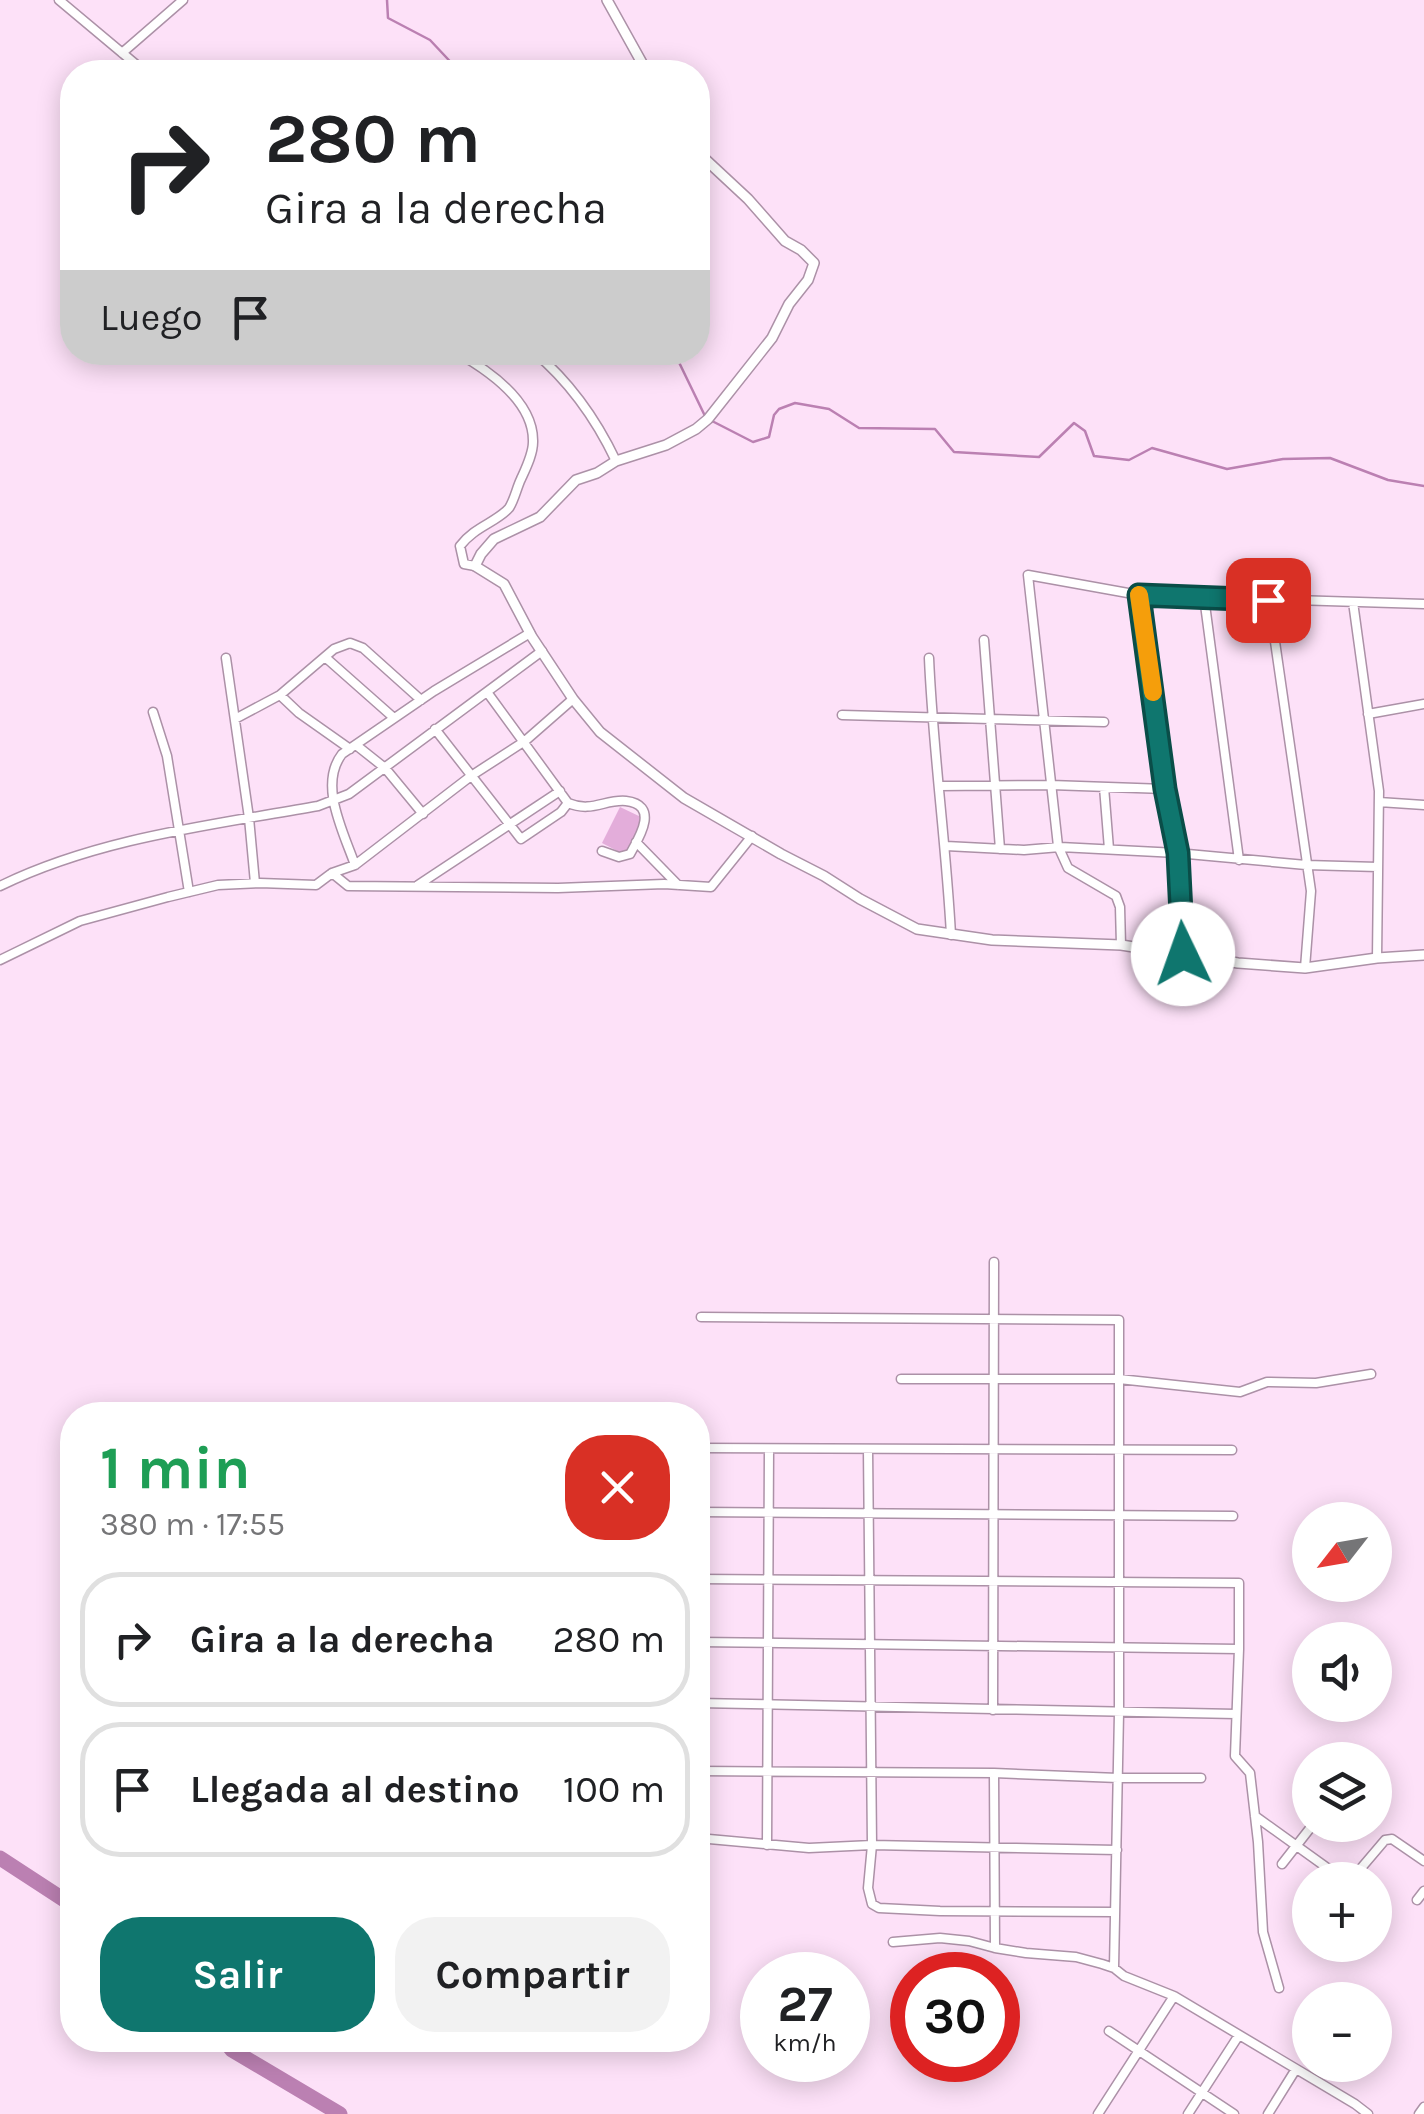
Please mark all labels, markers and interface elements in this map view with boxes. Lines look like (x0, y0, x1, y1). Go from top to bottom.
text: 280 m (265, 98, 481, 180)
icon: right (100, 100, 230, 230)
text: Gira a la derecha (265, 182, 607, 234)
icon: arrive (223, 290, 278, 345)
text: Luego (100, 295, 203, 340)
pin (1226, 558, 1311, 643)
icon: arrive (1241, 573, 1296, 628)
position arrow (1131, 902, 1235, 1006)
text: 1 min (100, 1433, 251, 1503)
button: close (565, 1435, 670, 1540)
north arrow (1292, 1502, 1392, 1602)
map controls (1292, 1502, 1392, 2082)
text: 380 m · 17:55 (100, 1506, 285, 1543)
icon: right (105, 1612, 160, 1667)
text: Gira a la derecha (190, 1617, 495, 1662)
text: 280 m (553, 1617, 665, 1662)
button: sound (1292, 1622, 1392, 1722)
button: layers (1292, 1742, 1392, 1842)
icon: arrive (105, 1762, 160, 1817)
text: Llegada al destino (190, 1767, 520, 1812)
text: 100 m (563, 1767, 665, 1812)
button: + (1292, 1862, 1392, 1962)
button: Salir (100, 1917, 375, 2032)
button: Compartir (395, 1917, 670, 2032)
speed limit sign: 30 (890, 1952, 1020, 2082)
text: 27 (777, 1975, 833, 2034)
button: − (1292, 1982, 1392, 2082)
text: km/h (773, 2028, 837, 2057)

